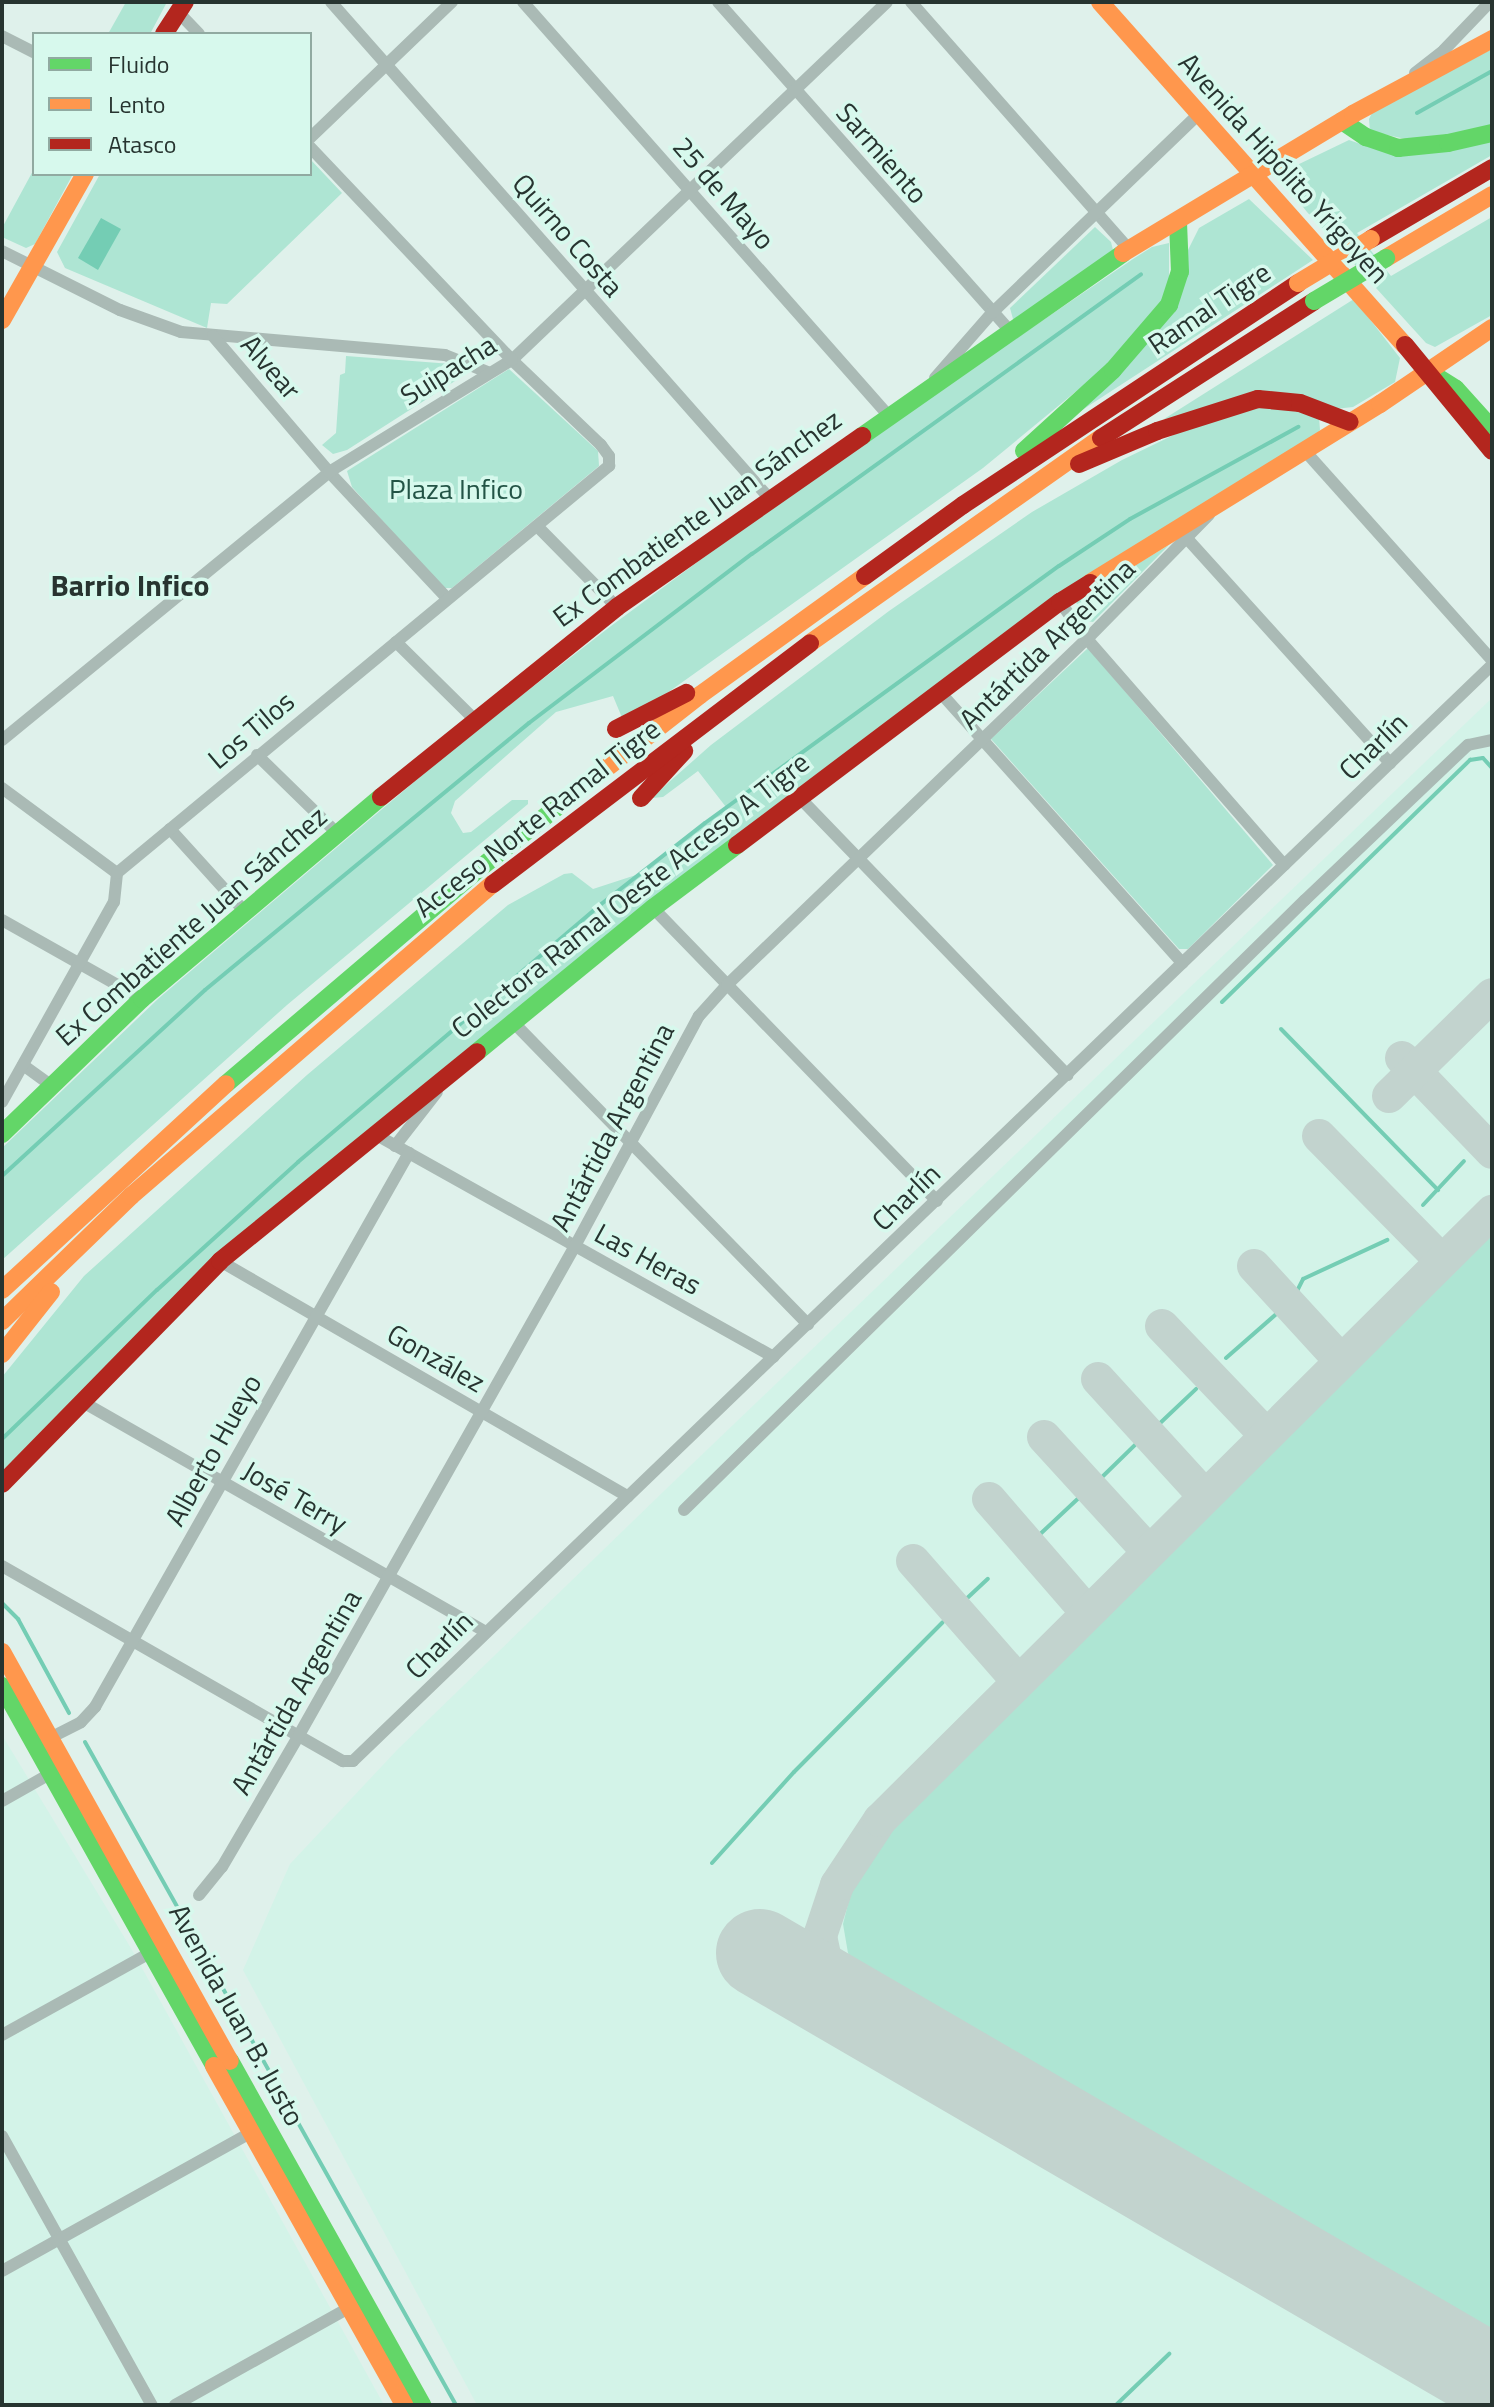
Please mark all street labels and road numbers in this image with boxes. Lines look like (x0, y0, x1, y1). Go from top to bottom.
street label: Avenida Hipólito Yrigoyen (1172, 46, 1396, 290)
street label: Sarmiento (829, 96, 935, 210)
street label: 25 de Mayo (666, 130, 782, 256)
street label: Quirno Costa (506, 167, 630, 303)
street label: Ramal Tigre (1142, 255, 1276, 361)
street label: Alvear (234, 328, 308, 406)
street label: Suipacha (394, 328, 502, 412)
street label: Ex Combatiente Juan Sánchez (546, 402, 848, 634)
street label: Antártida Argentina (952, 552, 1142, 736)
street label: Los Tilos (201, 684, 301, 776)
street label: Charlín (1332, 706, 1414, 786)
street label: Acceso Norte Ramal Tigre (408, 712, 666, 924)
street label: Colectora Ramal Oeste Acceso A Tigre (445, 745, 815, 1045)
street label: Ex Combatiente Juan Sánchez (49, 799, 333, 1053)
street label: Antártida Argentina (543, 1017, 681, 1237)
street label: Charlín (865, 1157, 947, 1237)
street label: Las Heras (589, 1216, 707, 1302)
street label: González (381, 1317, 491, 1399)
street label: Alberto Hueyo (158, 1368, 268, 1532)
street label: José Terry (237, 1454, 353, 1540)
street label: Antártida Argentina (224, 1584, 368, 1800)
street label: Charlín (398, 1604, 480, 1686)
street label: Avenida Juan B. Justo (162, 1898, 312, 2132)

